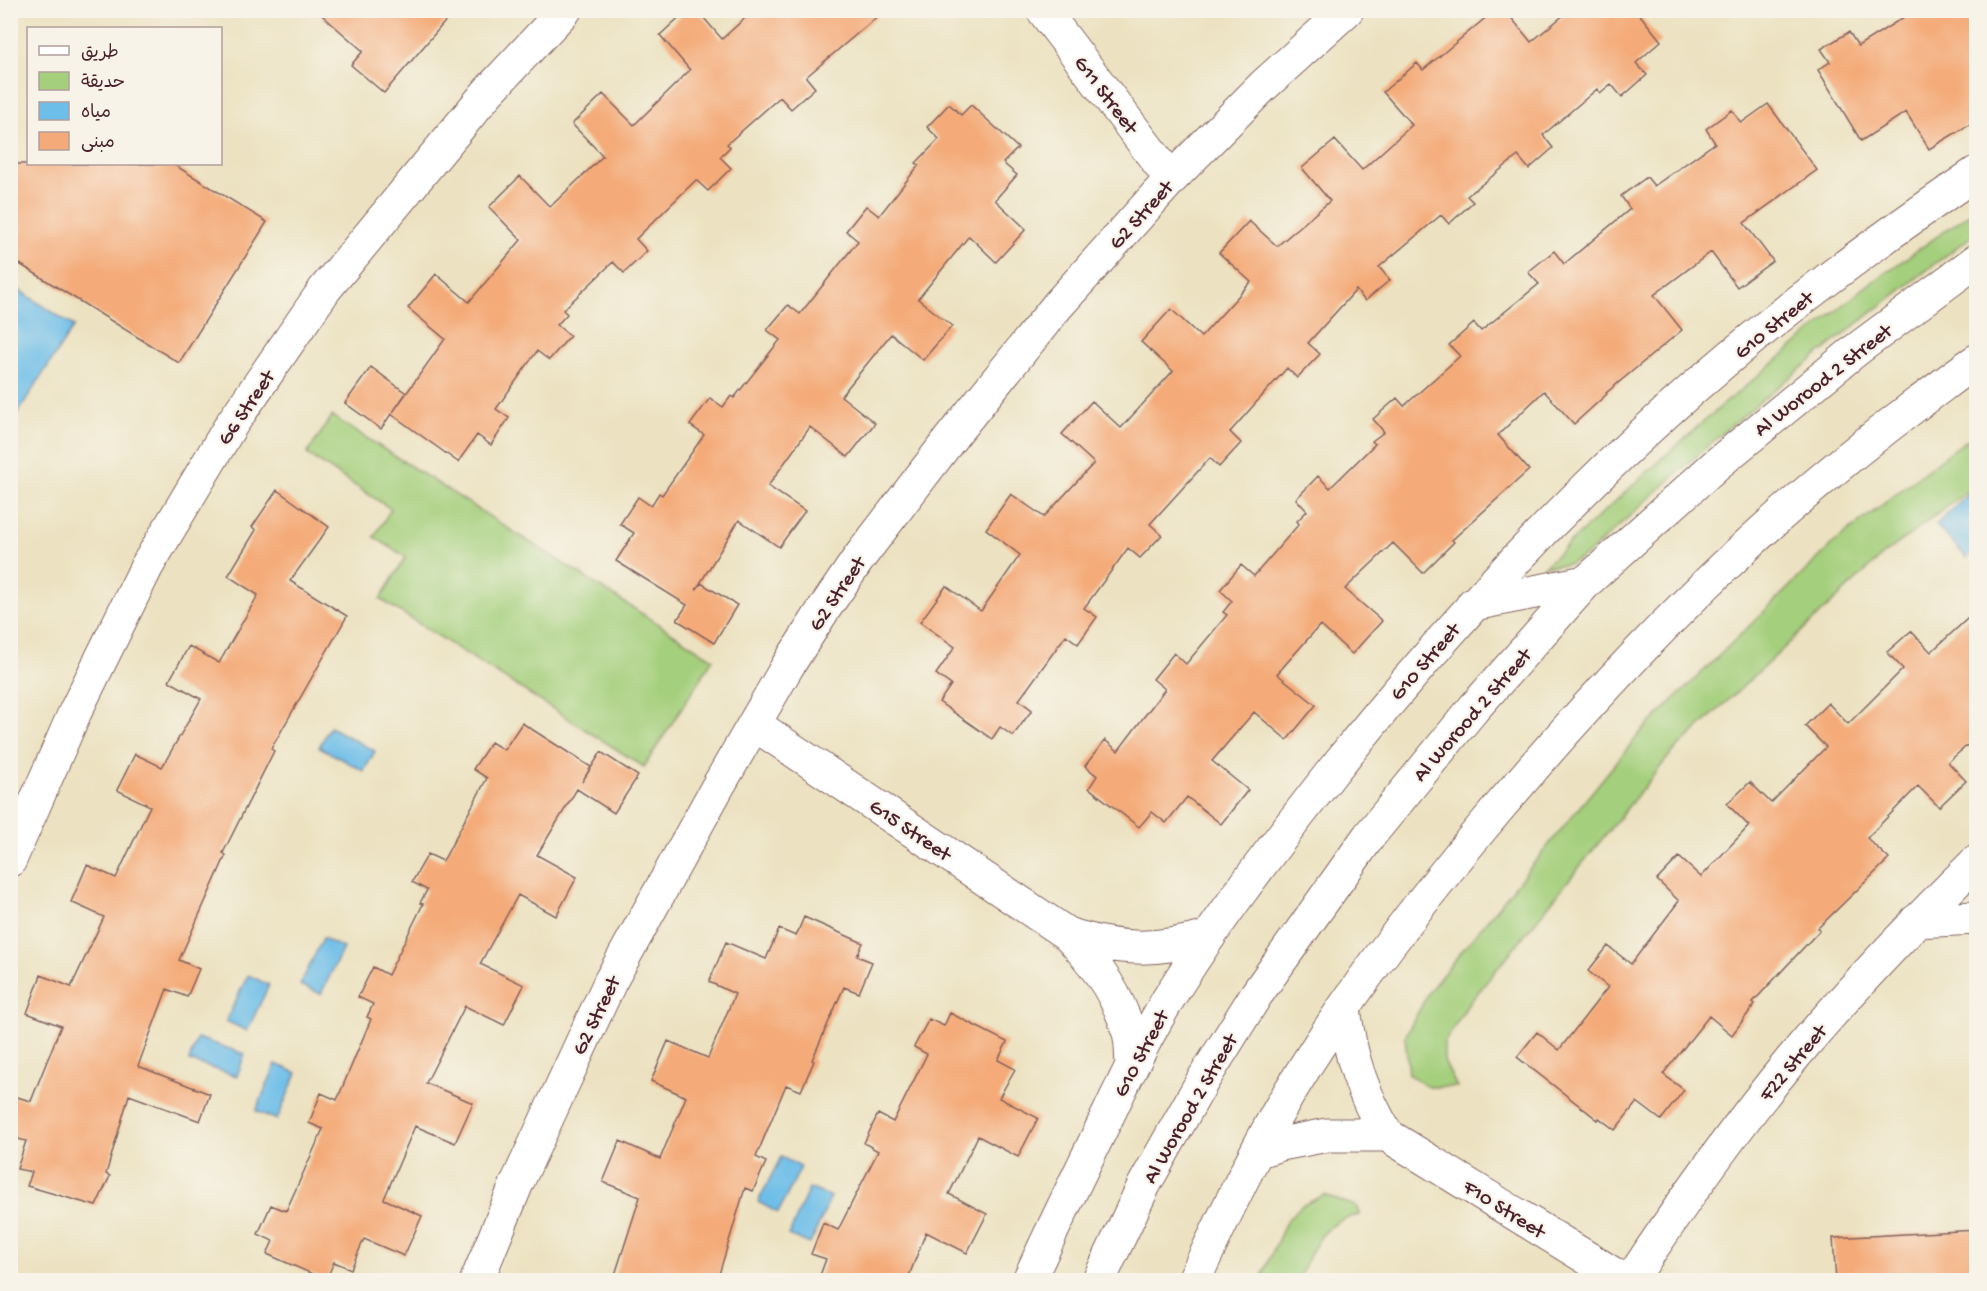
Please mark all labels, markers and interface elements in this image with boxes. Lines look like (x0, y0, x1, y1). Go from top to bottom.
legend (27, 27, 222, 165)
text: طريق (81, 43, 119, 64)
street label: G11 Street (1067, 52, 1143, 142)
text: حديقة (81, 73, 125, 94)
text: مياه (81, 103, 111, 124)
text: مبنى (81, 133, 115, 154)
street label: G2 Street (1105, 175, 1182, 256)
street label: G10 Street (1731, 286, 1822, 366)
street label: Al Worood 2 Street (1750, 319, 1900, 443)
street label: G6 Street (214, 365, 283, 451)
street label: G2 Street (805, 551, 874, 637)
street label: G10 Street (1386, 618, 1469, 707)
street label: Al Worood 2 Street (1409, 643, 1540, 788)
street label: G15 Street (863, 795, 957, 870)
street label: G2 Street (568, 971, 629, 1060)
street label: G10 Street (1110, 1005, 1177, 1102)
street label: F22 Street (1755, 1019, 1835, 1108)
street label: Al Worood 2 Street (1139, 1028, 1246, 1189)
street label: F10 Street (1457, 1175, 1551, 1247)

